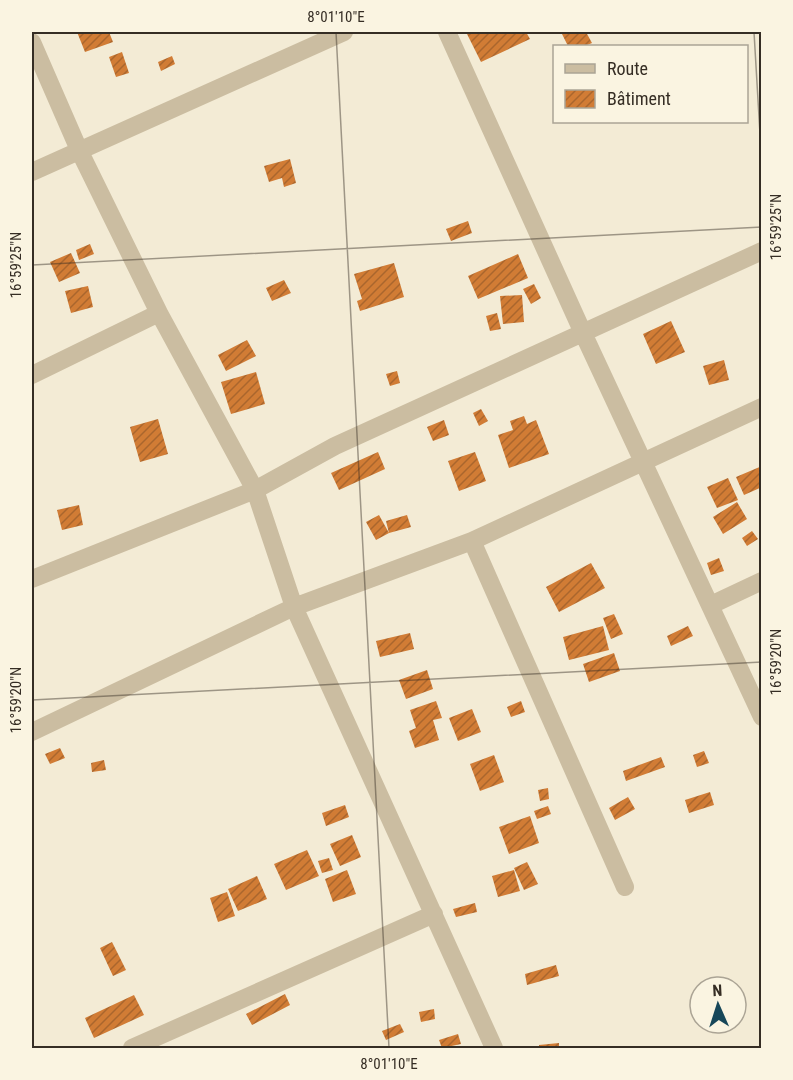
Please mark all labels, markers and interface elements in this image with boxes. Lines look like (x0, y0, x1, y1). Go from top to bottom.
text: 8°01'10"E (307, 8, 365, 26)
legend (553, 45, 748, 123)
text: Route (607, 58, 648, 79)
text: Bâtiment (607, 88, 671, 109)
text: 16°59'25"N (767, 194, 785, 260)
text: 16°59'25"N (7, 232, 25, 298)
text: 16°59'20"N (767, 629, 785, 695)
text: 16°59'20"N (7, 667, 25, 733)
north arrow (688, 975, 748, 1035)
text: N (712, 981, 723, 1000)
text: 8°01'10"E (360, 1055, 418, 1073)

